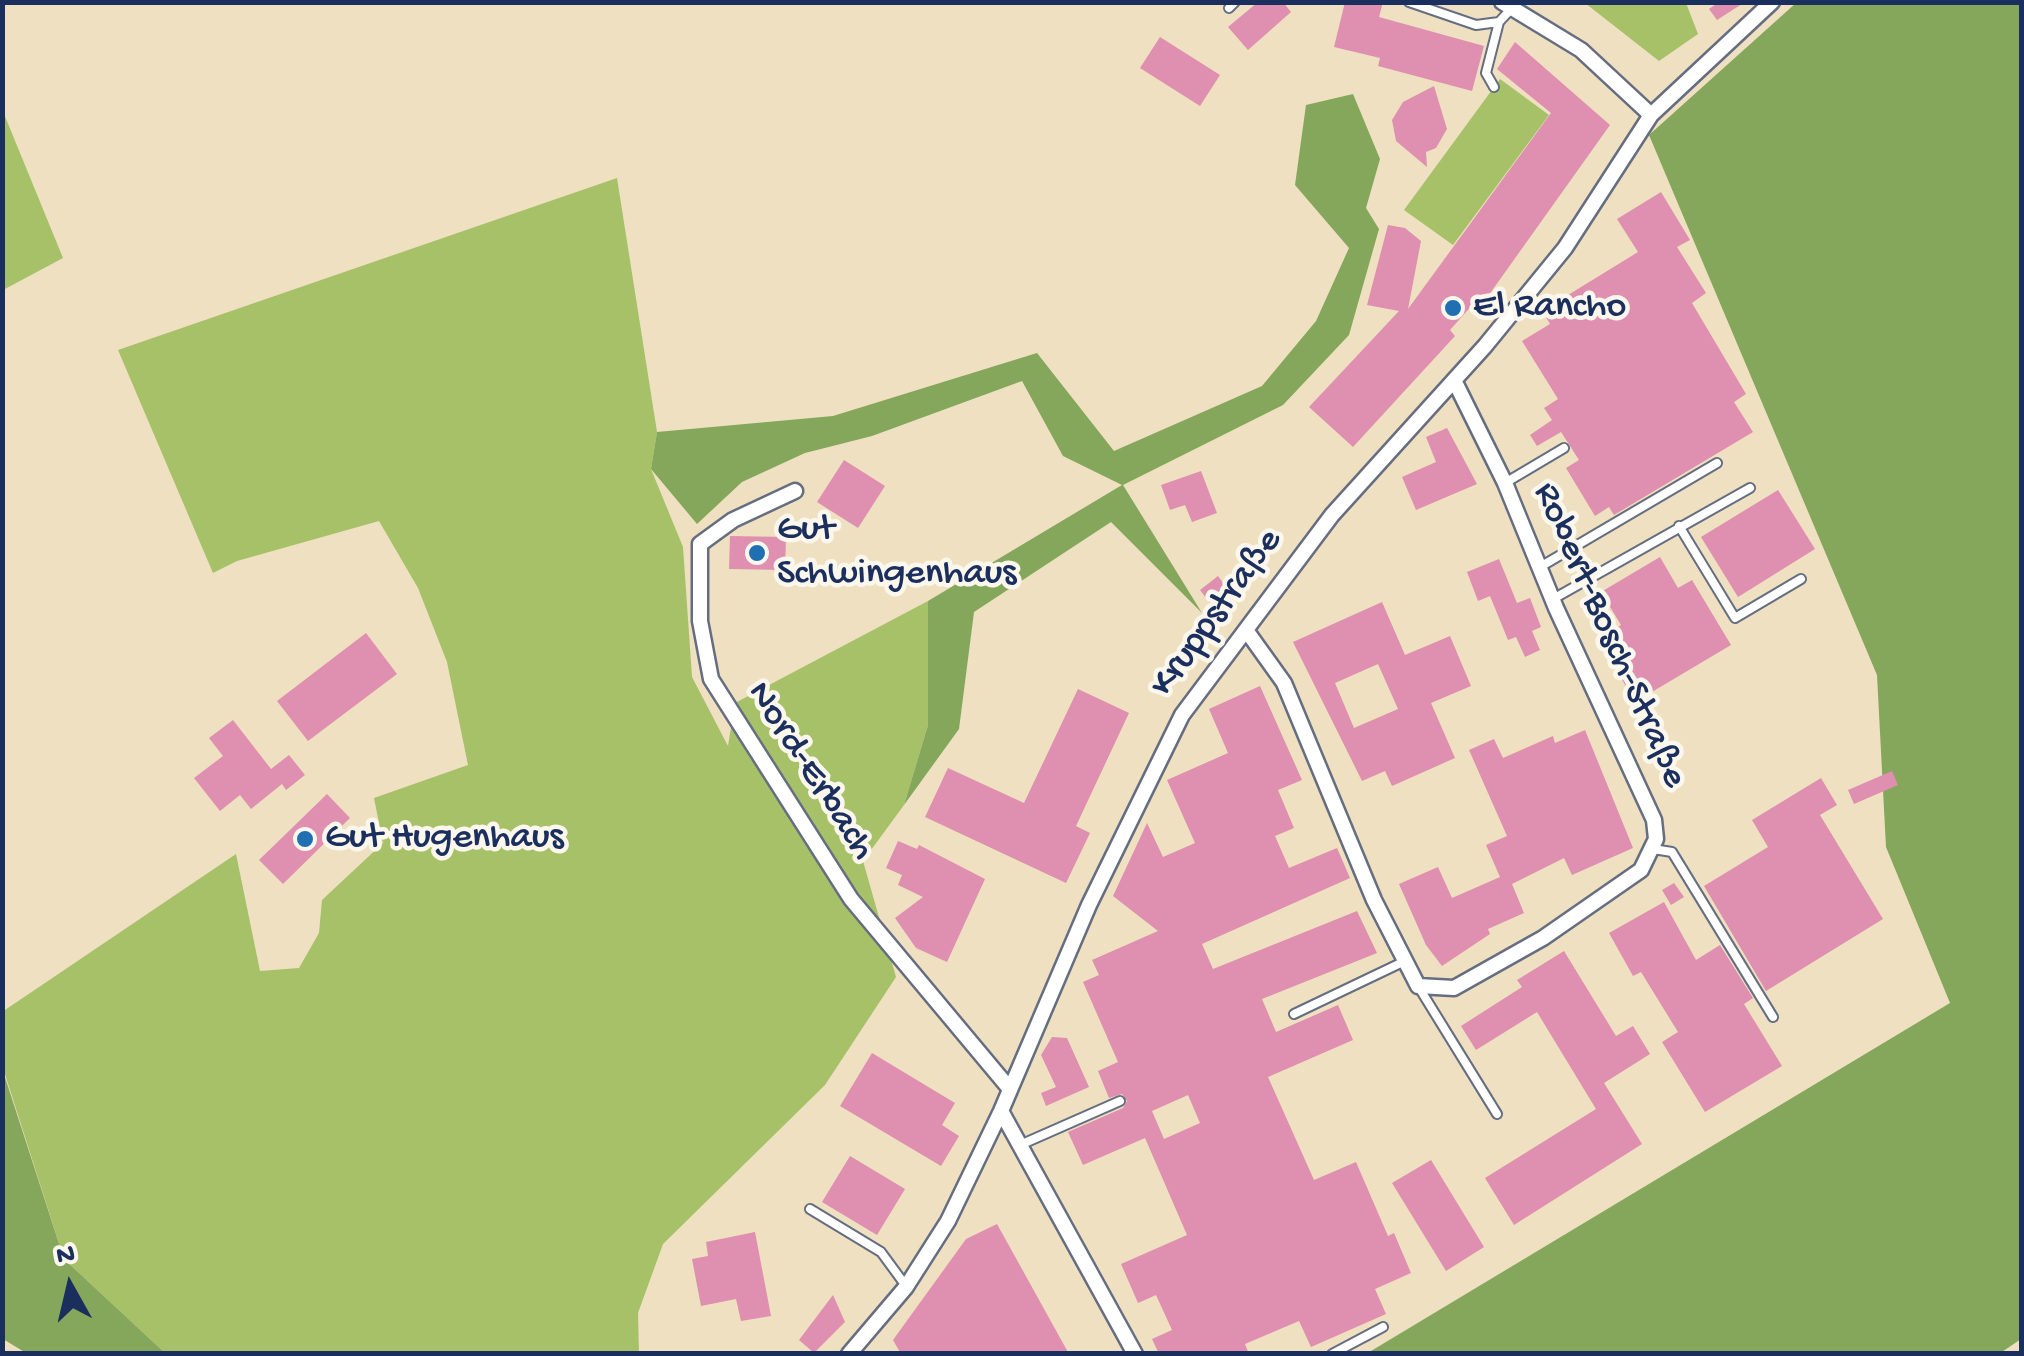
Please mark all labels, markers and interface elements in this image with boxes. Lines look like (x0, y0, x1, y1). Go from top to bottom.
place label: El Rancho (1473, 285, 1626, 331)
marker: El Rancho (1442, 297, 1464, 319)
street label: Robert-Bosch-Straße (1520, 476, 1696, 796)
place label: Gut Schwingenhaus (777, 508, 1016, 598)
street label: Kruppstraße (1142, 521, 1294, 707)
marker: Gut Schwingenhaus (746, 542, 768, 564)
street label: Nord-Erbach (734, 674, 884, 870)
place label: Gut Hugenhaus (325, 816, 563, 862)
marker: Gut Hugenhaus (294, 828, 316, 850)
north arrow (20, 1236, 120, 1336)
text: N (54, 1238, 77, 1273)

